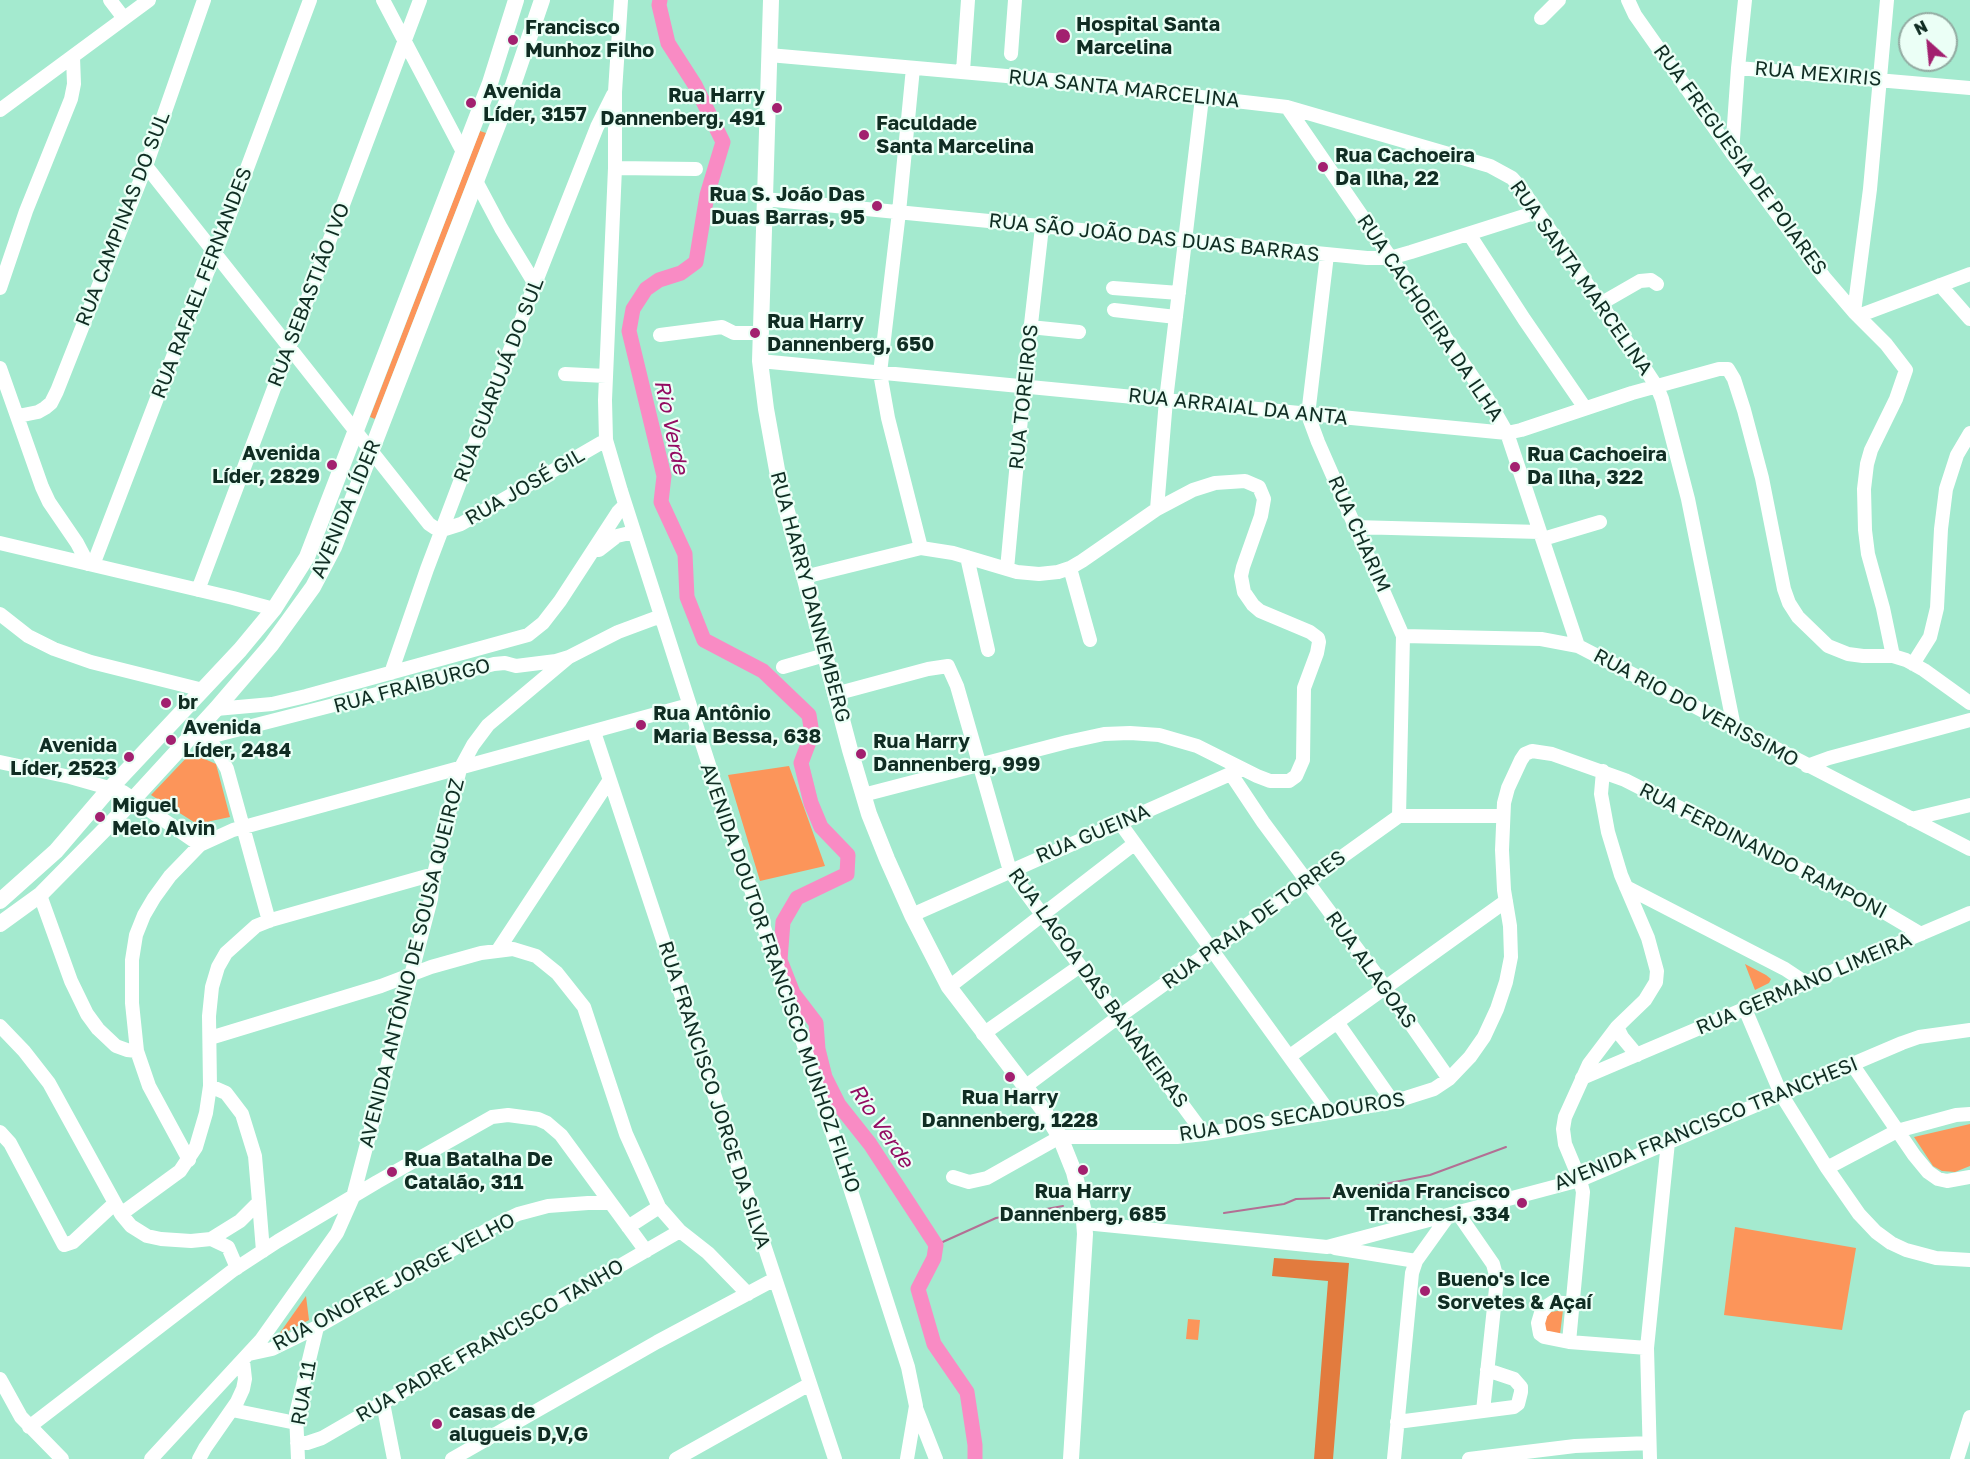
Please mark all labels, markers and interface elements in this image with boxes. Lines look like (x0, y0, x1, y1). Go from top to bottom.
north arrow (1898, 12, 1958, 72)
place label: Hospital Santa Marcelina (1076, 13, 1220, 60)
place label: Francisco Munhoz Filho (525, 16, 654, 63)
text: N (1911, 16, 1931, 39)
marker: Hospital Santa Marcelina (1054, 27, 1072, 45)
marker: Francisco Munhoz Filho (506, 33, 520, 47)
street label: RUA FREGUESIA DE POIARES (1648, 40, 1832, 280)
street label: RUA MEXIRIS (1754, 56, 1882, 92)
street label: RUA SANTA MARCELINA (1007, 65, 1241, 113)
place label: Avenida Líder, 3157 (483, 80, 587, 127)
place label: Rua Harry Dannenberg, 491 (600, 84, 765, 131)
marker: Avenida Líder, 3157 (464, 96, 478, 110)
marker: Rua Harry Dannenberg, 491 (770, 101, 784, 115)
street label: RUA CAMPINAS DO SUL (71, 108, 175, 330)
place label: Faculdade Santa Marcelina (876, 112, 1034, 159)
marker: Faculdade Santa Marcelina (857, 128, 871, 142)
place label: Rua Cachoeira Da Ilha, 22 (1335, 144, 1475, 191)
marker: Rua Cachoeira Da Ilha, 22 (1316, 160, 1330, 174)
street label: RUA RAFAEL FERNANDES (147, 164, 257, 402)
street label: RUA SANTA MARCELINA (1504, 176, 1658, 380)
place label: Rua S. João Das Duas Barras, 95 (709, 183, 865, 230)
marker: Rua S. João Das Duas Barras, 95 (870, 199, 884, 213)
street label: RUA SEBASTIÃO IVO (263, 200, 355, 390)
street label: RUA SÃO JOÃO DAS DUAS BARRAS (987, 209, 1321, 267)
street label: RUA CACHOEIRA DA ILHA (1352, 210, 1508, 426)
street label: RUA GUARUJÁ DO SUL (449, 274, 549, 486)
place label: Rua Harry Dannenberg, 650 (767, 310, 934, 357)
street label: RUA TOREIROS (1004, 323, 1044, 471)
marker: Rua Harry Dannenberg, 650 (748, 326, 762, 340)
water label: Rio Verde (649, 378, 693, 476)
street label: RUA ARRAIAL DA ANTA (1127, 384, 1349, 430)
street label: AVENIDA LÍDER (306, 436, 386, 582)
place label: Avenida Líder, 2829 (212, 442, 320, 489)
street label: RUA JOSÉ GIL (461, 443, 589, 531)
place label: Rua Cachoeira Da Ilha, 322 (1527, 443, 1667, 490)
marker: Avenida Líder, 2829 (325, 458, 339, 472)
marker: Rua Cachoeira Da Ilha, 322 (1508, 460, 1522, 474)
street label: RUA HARRY DANNEMBERG (765, 469, 855, 725)
street label: RUA CHARIM (1323, 472, 1395, 596)
street label: RUA RIO DO VERISSIMO (1589, 644, 1803, 772)
street label: RUA FRAIBURGO (331, 654, 493, 718)
place label: br (178, 691, 198, 715)
marker: br (159, 696, 173, 710)
place label: Rua Antônio Maria Bessa, 638 (653, 702, 821, 749)
place label: Avenida Líder, 2484 (183, 716, 291, 763)
marker: Rua Antônio Maria Bessa, 638 (634, 718, 648, 732)
place label: Rua Harry Dannenberg, 999 (873, 730, 1040, 777)
marker: Avenida Líder, 2484 (164, 733, 178, 747)
place label: Avenida Líder, 2523 (10, 734, 117, 781)
marker: Rua Harry Dannenberg, 999 (854, 747, 868, 761)
marker: Avenida Líder, 2523 (122, 750, 136, 764)
street label: AVENIDA DOUTOR FRANCISCO MUNHOZ FILHO (695, 760, 865, 1196)
street label: AVENIDA ANTÔNIO DE SOUSA QUEIROZ (354, 776, 470, 1150)
street label: RUA FERDINANDO RAMPONI (1635, 778, 1891, 924)
place label: Miguel Melo Alvin (112, 794, 215, 841)
street label: RUA GUEINA (1032, 799, 1154, 869)
marker: Miguel Melo Alvin (93, 810, 107, 824)
street label: RUA PRAIA DE TORRES (1158, 845, 1350, 995)
street label: RUA LAGOA DAS BANANEIRAS (1003, 863, 1193, 1113)
street label: RUA ALAGOAS (1321, 907, 1421, 1033)
street label: RUA GERMANO LIMEIRA (1693, 928, 1915, 1040)
street label: RUA FRANCISCO JORGE DA SILVA (653, 938, 775, 1252)
street label: AVENIDA FRANCISCO TRANCHESI (1551, 1052, 1861, 1196)
marker: Rua Harry Dannenberg, 1228 (1003, 1070, 1017, 1084)
water label: Rio Verde (844, 1079, 918, 1173)
place label: Rua Harry Dannenberg, 1228 (922, 1086, 1098, 1133)
street label: RUA DOS SECADOUROS (1177, 1087, 1407, 1147)
place label: Rua Batalha De Catalão, 311 (404, 1148, 553, 1195)
marker: Rua Harry Dannenberg, 685 (1076, 1163, 1090, 1177)
marker: Rua Batalha De Catalão, 311 (385, 1165, 399, 1179)
place label: Rua Harry Dannenberg, 685 (1000, 1180, 1166, 1227)
place label: Avenida Francisco Tranchesi, 334 (1332, 1180, 1510, 1227)
marker: Avenida Francisco Tranchesi, 334 (1515, 1196, 1529, 1210)
street label: RUA ONOFRE JORGE VELHO (269, 1208, 519, 1356)
street label: RUA PADRE FRANCISCO TANHO (352, 1254, 628, 1428)
place label: Bueno's Ice Sorvetes & Açaí (1437, 1268, 1592, 1315)
marker: Bueno's Ice Sorvetes & Açaí (1418, 1284, 1432, 1298)
street label: RUA 11 (287, 1359, 321, 1427)
place label: casas de alugueis D,V,G (449, 1400, 588, 1447)
marker: casas de alugueis D,V,G (430, 1417, 444, 1431)

